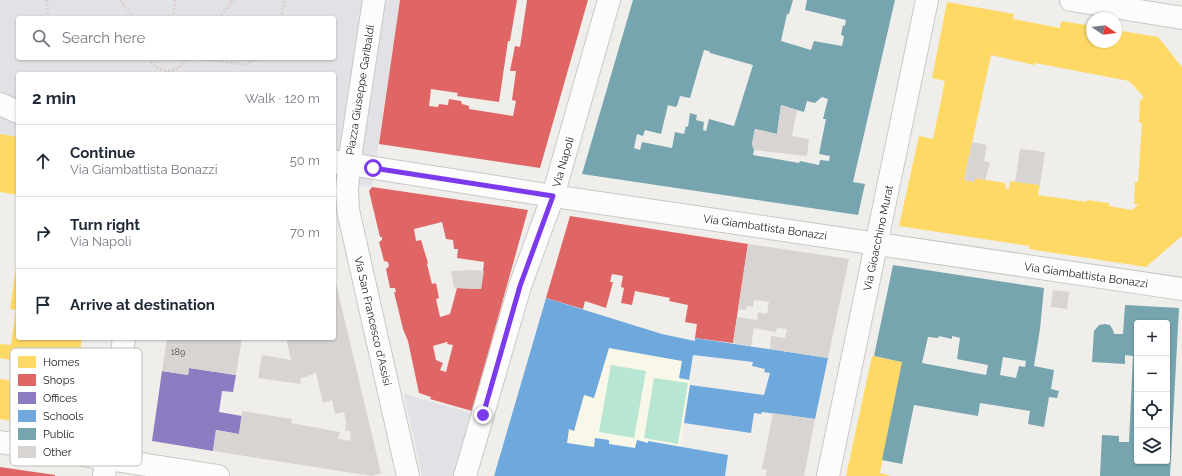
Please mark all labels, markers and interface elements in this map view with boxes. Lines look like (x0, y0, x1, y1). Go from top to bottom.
north arrow (1086, 12, 1122, 48)
search box (16, 16, 336, 60)
street label: Piazza Giuseppe Garibaldi (344, 24, 377, 156)
icon: search (30, 27, 52, 49)
text: Search here (62, 29, 145, 47)
text: 2 min (32, 88, 76, 108)
text: Walk · 120 m (245, 91, 320, 106)
street label: Via Napoli (550, 135, 577, 189)
text: Continue (70, 144, 135, 162)
icon: ahead (32, 150, 54, 172)
text: 50 m (290, 153, 320, 168)
route start (364, 159, 382, 177)
text: Via Giambattista Bonazzi (70, 162, 218, 177)
street label: Via Gioacchino Murat (861, 184, 896, 292)
street label: Via Giambattista Bonazzi (702, 212, 828, 243)
text: Turn right (70, 216, 140, 234)
icon: right (32, 222, 54, 244)
text: 70 m (290, 225, 320, 240)
text: Via Napoli (70, 234, 131, 249)
street label: Via San Francesco d'Assisi (351, 255, 394, 387)
street label: Via Giambattista Bonazzi (1023, 260, 1149, 291)
icon: arrive (32, 294, 54, 316)
text: Arrive at destination (70, 296, 215, 314)
map controls (1134, 320, 1170, 464)
button: + (1134, 320, 1170, 356)
house number: 189 (171, 347, 185, 357)
legend (10, 348, 142, 466)
text: Homes (43, 356, 79, 369)
button: − (1134, 356, 1170, 392)
text: Shops (43, 374, 75, 387)
text: Offices (43, 392, 77, 405)
button: locate (1134, 392, 1170, 428)
route end (474, 406, 492, 424)
text: Schools (43, 410, 84, 423)
text: Public (43, 428, 75, 441)
button: layers (1134, 428, 1170, 464)
text: Other (43, 446, 72, 459)

